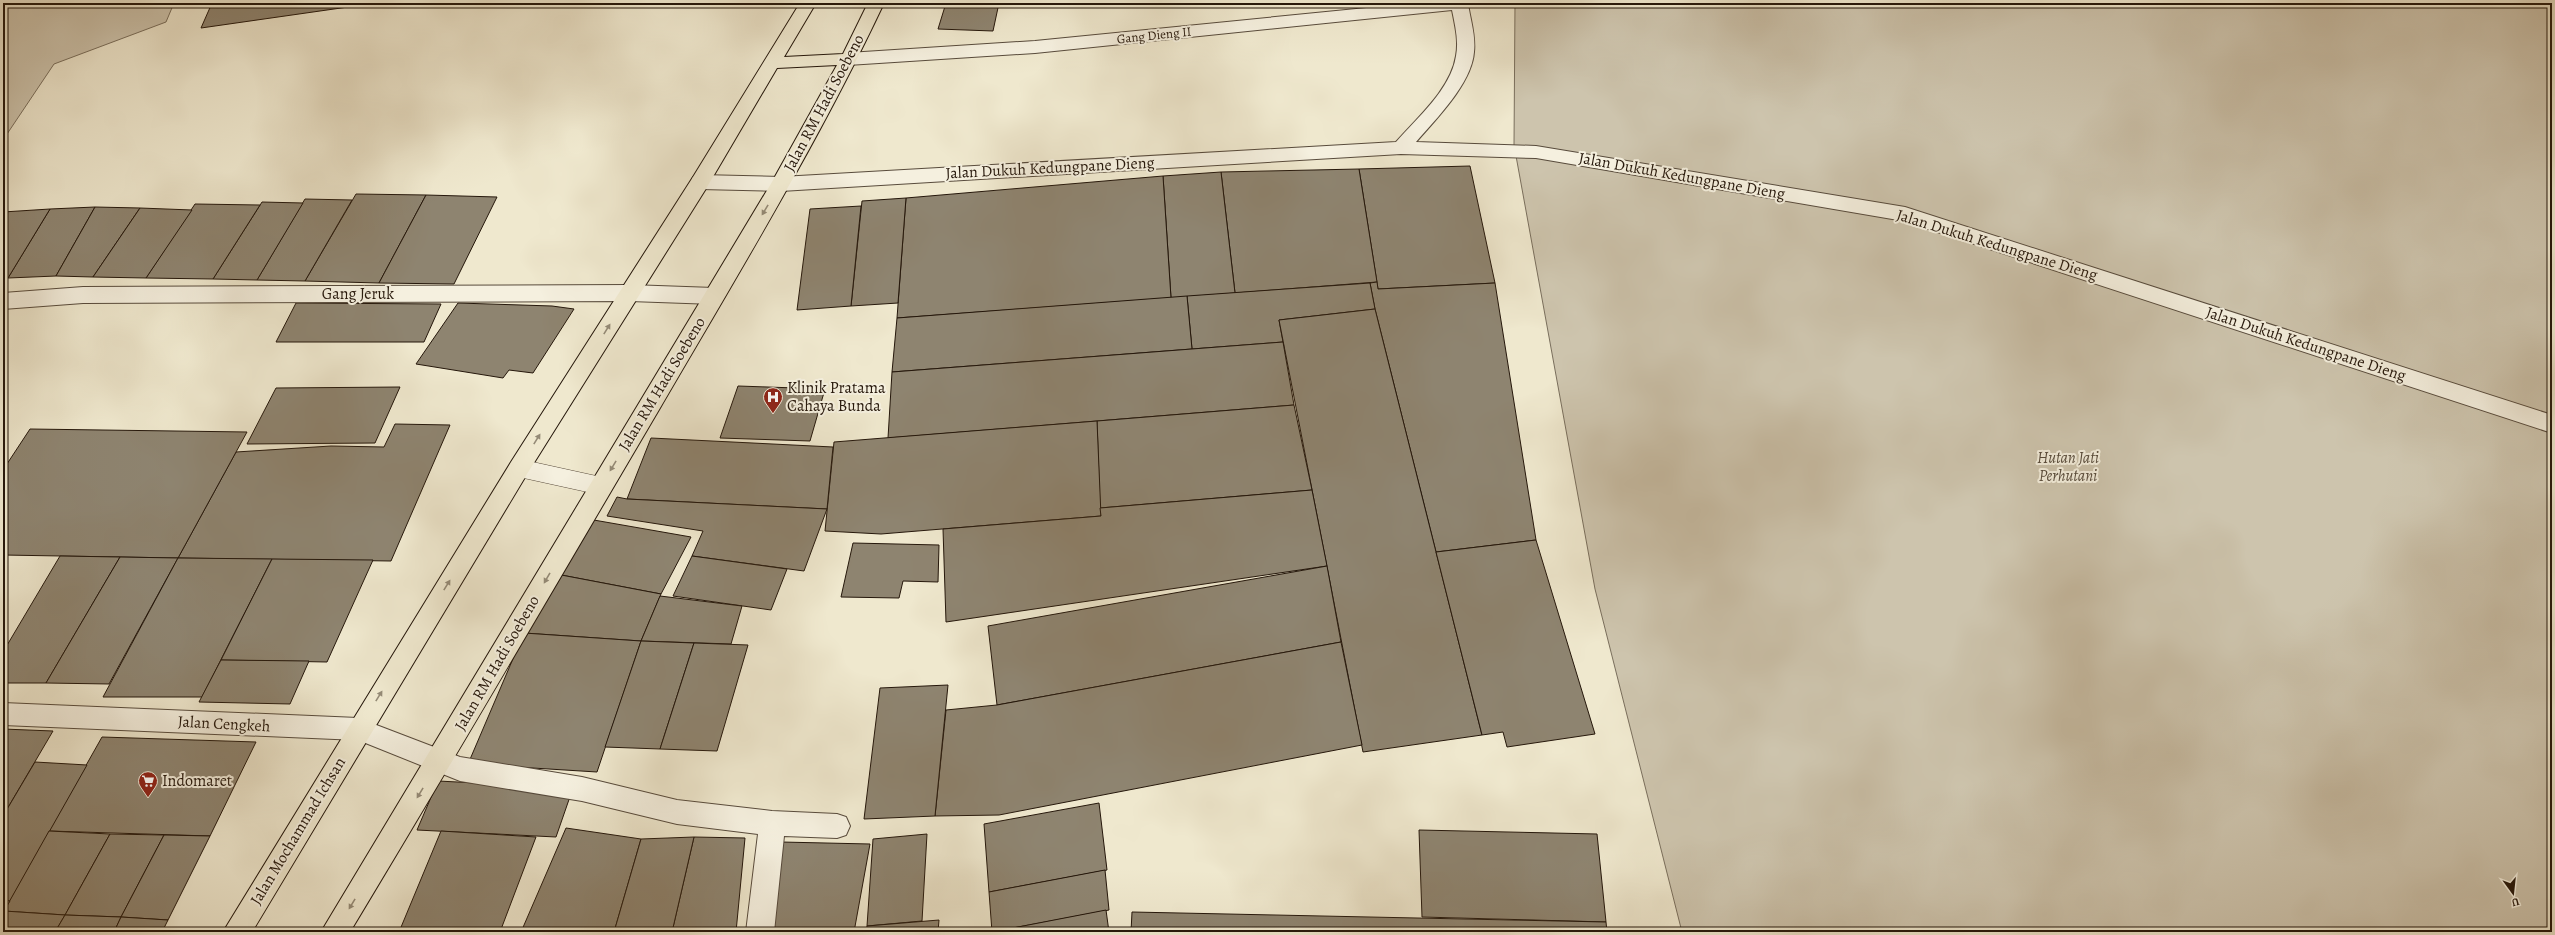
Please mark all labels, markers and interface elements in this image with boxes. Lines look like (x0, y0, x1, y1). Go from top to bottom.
street label: Gang Dieng II (1116, 23, 1193, 47)
street label: Jalan RM Hadi Soebeno (778, 30, 870, 176)
street label: Jalan Dukuh Kedungpane Dieng (1577, 147, 1787, 205)
street label: Jalan Dukuh Kedungpane Dieng (945, 152, 1155, 184)
one-way arrow (762, 204, 769, 216)
street label: Jalan Dukuh Kedungpane Dieng (1894, 204, 2100, 286)
street label: Gang Jeruk (322, 283, 394, 305)
street label: Jalan Dukuh Kedungpane Dieng (2203, 301, 2409, 387)
street label: Jalan RM Hadi Soebeno (613, 313, 711, 455)
one-way arrow (603, 324, 611, 335)
place label: Klinik Pratama Cahaya Bunda (787, 377, 886, 417)
hospital icon: Klinik Pratama Cahaya Bunda (762, 386, 784, 414)
one-way arrow (534, 433, 541, 445)
park label: Hutan Jati Perhutani (2037, 447, 2099, 487)
one-way arrow (609, 460, 616, 472)
one-way arrow (543, 572, 550, 584)
one-way arrow (443, 580, 451, 591)
street label: Jalan RM Hadi Soebeno (449, 591, 545, 735)
one-way arrow (375, 691, 383, 701)
street label: Jalan Cengkeh (177, 711, 271, 737)
street label: Jalan Mochammad Ichsan (245, 753, 351, 909)
supermarket icon: Indomaret (137, 770, 159, 798)
place label: Indomaret (162, 770, 232, 792)
one-way arrow (416, 787, 423, 799)
north arrow (2493, 873, 2533, 913)
text: U (2509, 894, 2521, 911)
one-way arrow (348, 899, 356, 909)

